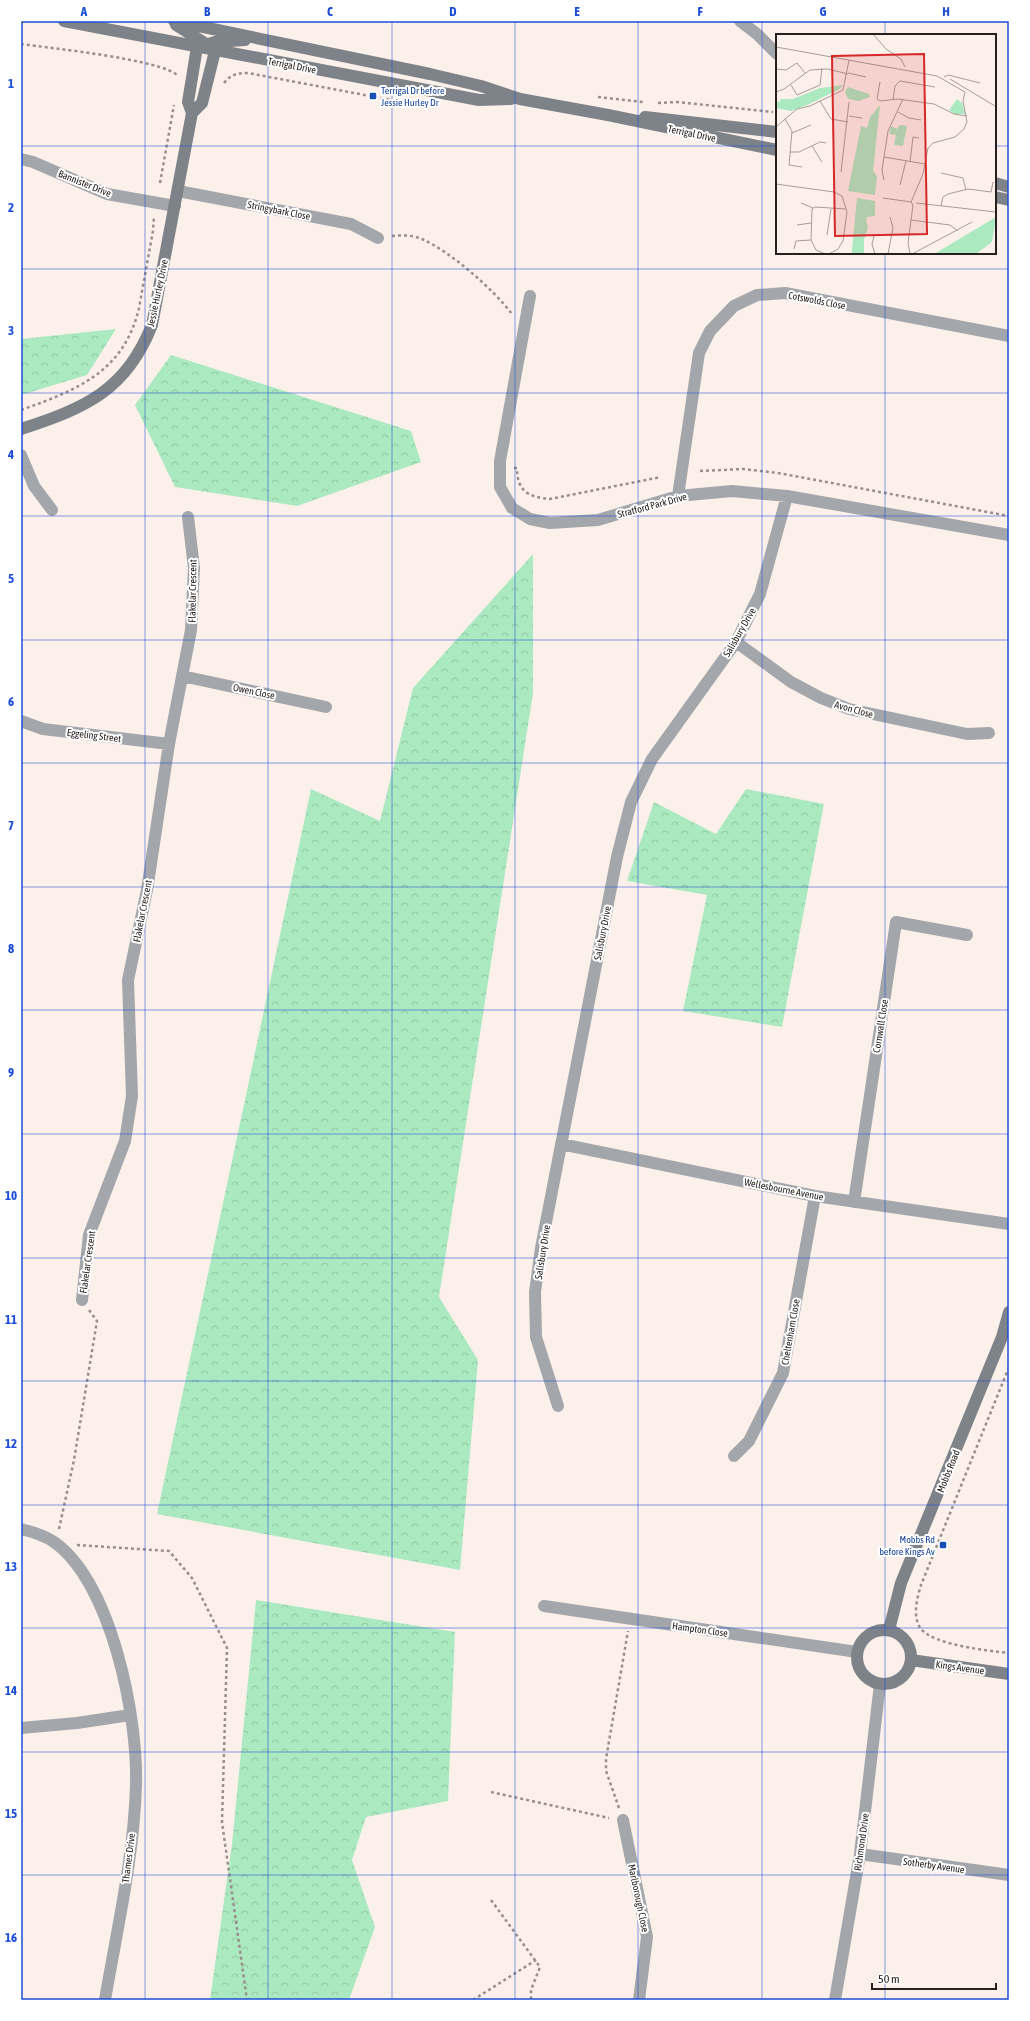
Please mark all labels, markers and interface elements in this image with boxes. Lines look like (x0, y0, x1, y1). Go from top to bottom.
text: A (80, 4, 88, 19)
text: B (204, 4, 211, 19)
text: C (327, 4, 333, 19)
text: D (449, 4, 457, 19)
text: E (574, 4, 580, 19)
text: F (697, 4, 703, 19)
text: G (820, 4, 827, 19)
text: H (942, 4, 950, 19)
inset map (776, 34, 996, 254)
street label: Terrigal Drive (267, 55, 317, 76)
text: 1 (8, 76, 14, 91)
place label: Terrigal Dr before Jessie Hurley Dr (381, 85, 445, 108)
marker: Terrigal Dr before Jessie Hurley Dr (368, 91, 378, 101)
street label: Terrigal Drive (667, 123, 717, 144)
street label: Bannister Drive (57, 168, 113, 199)
street label: Stringybark Close (247, 199, 312, 222)
text: 2 (8, 200, 14, 215)
street label: Jessie Hurley Drive (145, 258, 170, 328)
street label: Cotswolds Close (787, 290, 847, 312)
text: 3 (8, 323, 14, 338)
text: 4 (7, 447, 14, 462)
street label: Stratford Park Drive (616, 491, 688, 520)
street label: Flakelar Crescent (186, 559, 199, 623)
text: 5 (8, 571, 14, 586)
street label: Salisbury Drive (721, 605, 758, 659)
street label: Owen Close (232, 682, 276, 701)
text: 6 (8, 694, 14, 709)
street label: Avon Close (833, 699, 875, 720)
street label: Eggeling Street (66, 727, 122, 744)
text: 7 (8, 818, 14, 833)
street label: Flakelar Crescent (131, 879, 154, 943)
street label: Salisbury Drive (592, 905, 613, 961)
text: 8 (8, 941, 14, 956)
street label: Cornwall Close (871, 998, 890, 1054)
text: 9 (8, 1065, 14, 1080)
street label: Wellesbourne Avenue (743, 1176, 825, 1203)
text: 10 (5, 1188, 17, 1203)
street label: Salisbury Drive (533, 1224, 552, 1280)
street label: Flakelar Crescent (78, 1230, 97, 1294)
street label: Cheltenham Close (779, 1298, 802, 1366)
text: 11 (5, 1312, 17, 1327)
text: 12 (5, 1436, 17, 1451)
street label: Mobbs Road (935, 1448, 962, 1494)
place label: Mobbs Rd before Kings Av (879, 1534, 935, 1557)
marker: Mobbs Rd before Kings Av (938, 1540, 948, 1550)
text: 13 (5, 1559, 17, 1574)
street label: Hampton Close (671, 1620, 729, 1639)
street label: Kings Avenue (935, 1659, 985, 1676)
text: 14 (5, 1683, 17, 1698)
text: 15 (5, 1806, 17, 1821)
street label: Richmond Drive (852, 1812, 871, 1872)
street label: Thames Drive (120, 1832, 137, 1883)
street label: Sotherby Avenue (902, 1856, 966, 1875)
street label: Marlborough Close (626, 1863, 651, 1934)
text: 16 (5, 1930, 17, 1945)
scale bar (872, 1965, 996, 1991)
text: 50 m (878, 1972, 900, 1986)

